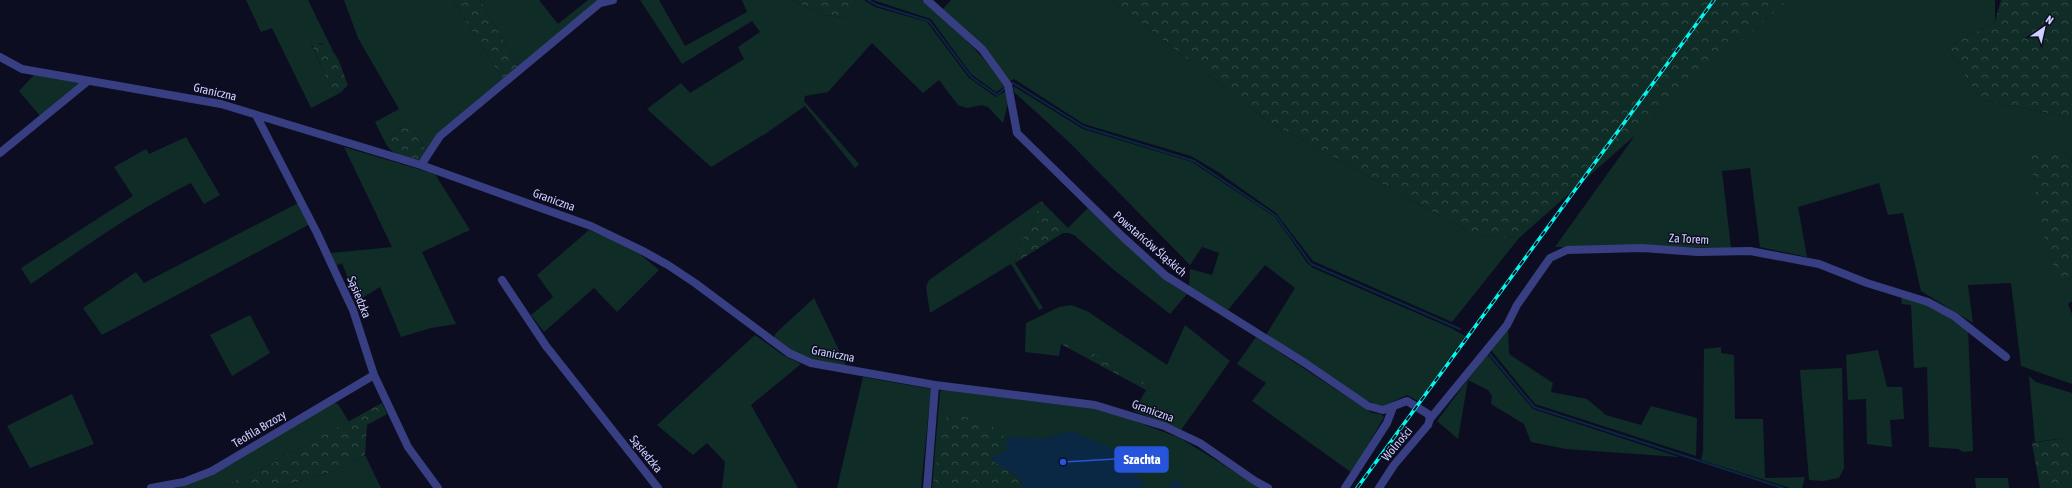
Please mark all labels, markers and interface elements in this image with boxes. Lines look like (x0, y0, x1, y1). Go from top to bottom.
north arrow (2024, 8, 2064, 48)
text: N (2044, 13, 2056, 27)
street label: Graniczna (192, 80, 238, 104)
street label: Graniczna (531, 186, 577, 214)
street label: Powstańców Śląskich (1111, 208, 1189, 280)
street label: Za Torem (1668, 231, 1710, 247)
street label: Sąsiedzka (344, 274, 374, 320)
street label: Graniczna (810, 343, 856, 365)
street label: Graniczna (1130, 397, 1176, 425)
street label: Teofila Brzozy (230, 407, 288, 451)
street label: Wolności (1379, 424, 1415, 464)
street label: Sąsiedzka (627, 433, 665, 475)
callout: Szachta (1115, 447, 1168, 472)
text: Szachta (1123, 452, 1161, 467)

